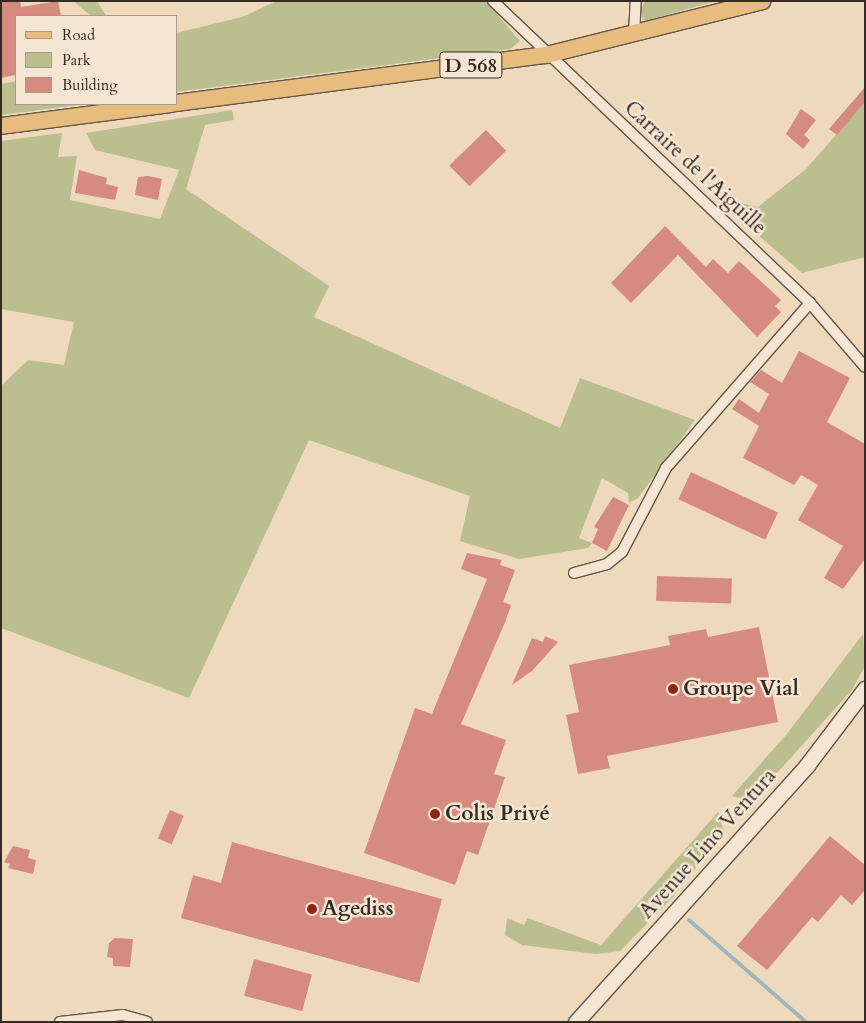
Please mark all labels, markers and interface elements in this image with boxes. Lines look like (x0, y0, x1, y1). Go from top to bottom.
legend (15, 15, 178, 105)
text: Road (62, 25, 95, 45)
road number: D 568 (438, 48, 504, 82)
text: Park (62, 50, 91, 70)
text: Building (62, 75, 118, 95)
street label: Carraire de l'Aiguille (619, 96, 771, 240)
place label: Groupe Vial (683, 676, 799, 702)
marker: Groupe Vial (667, 683, 679, 695)
street label: Avenue Lino Ventura (634, 764, 782, 924)
place label: Colis Privé (445, 801, 550, 827)
marker: Colis Privé (429, 808, 441, 820)
place label: Agediss (322, 896, 393, 922)
marker: Agediss (306, 903, 318, 915)

